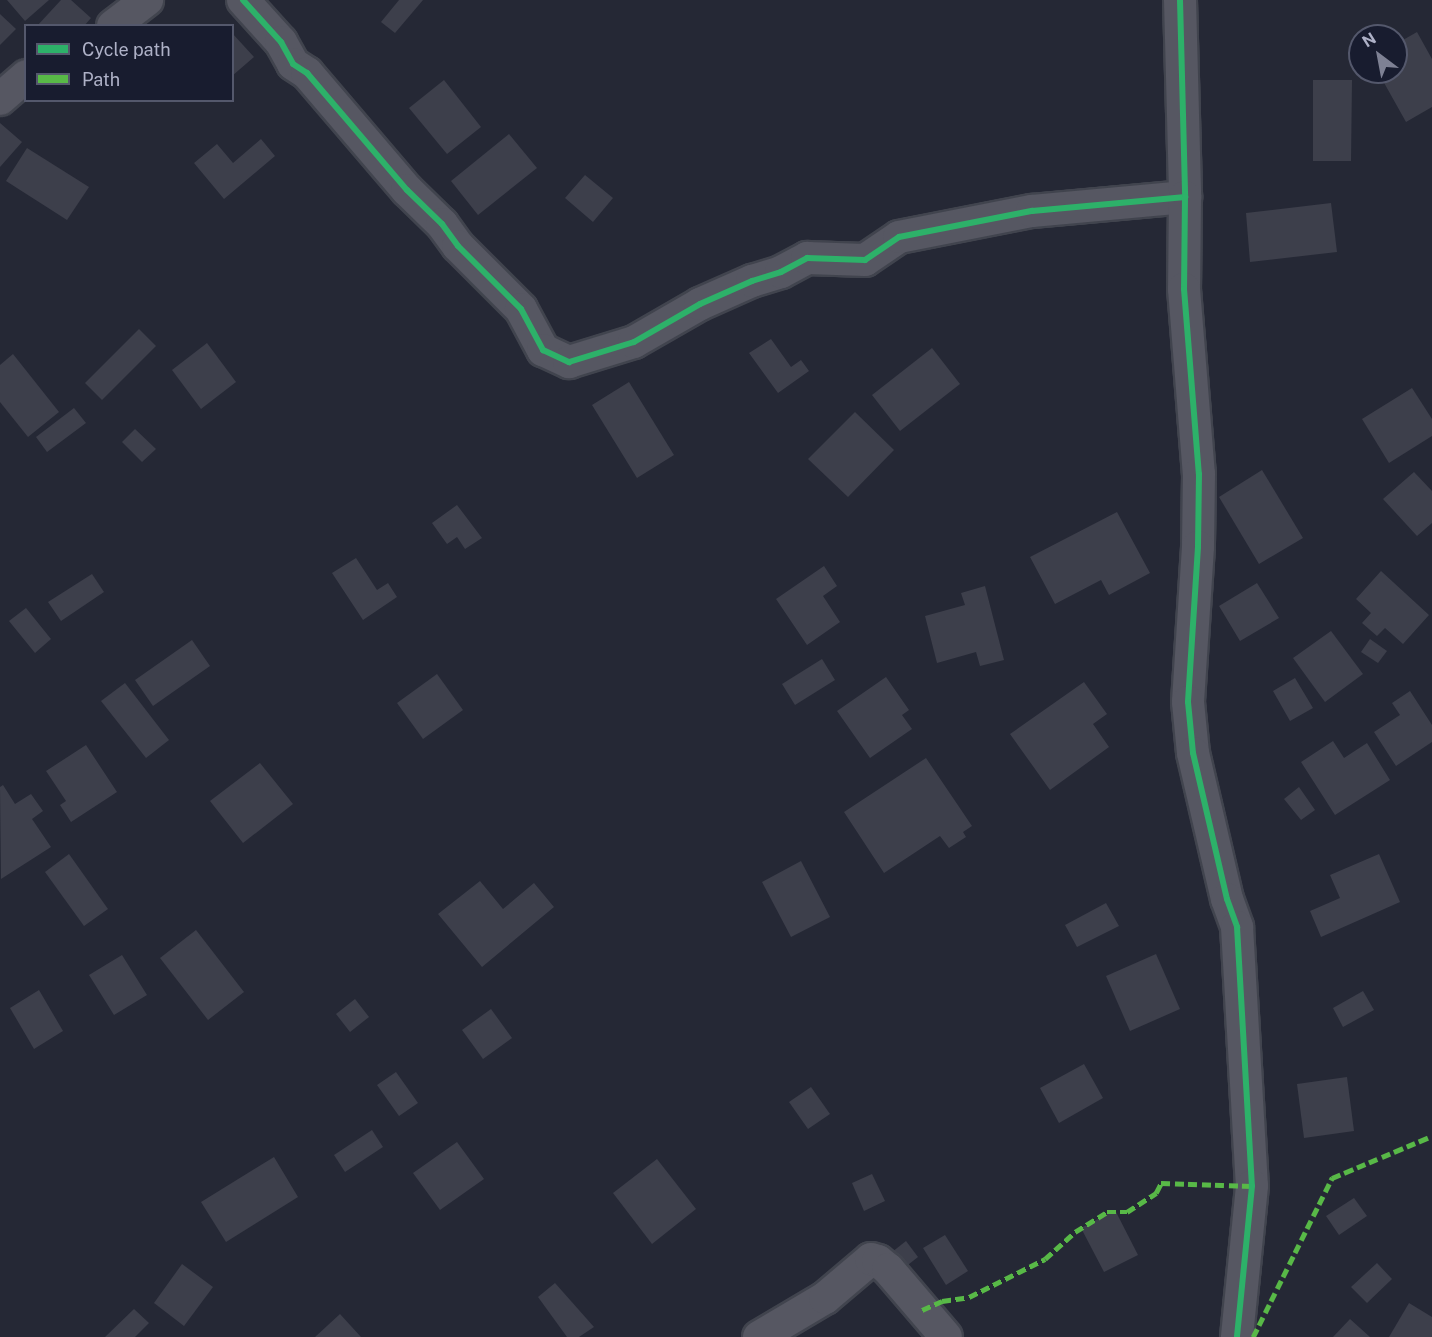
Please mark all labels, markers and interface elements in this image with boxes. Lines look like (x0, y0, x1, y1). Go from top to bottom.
legend (24, 24, 234, 102)
north arrow (1348, 24, 1408, 84)
text: N (1359, 29, 1380, 51)
text: Cycle path (82, 39, 171, 60)
text: Path (82, 69, 120, 90)

